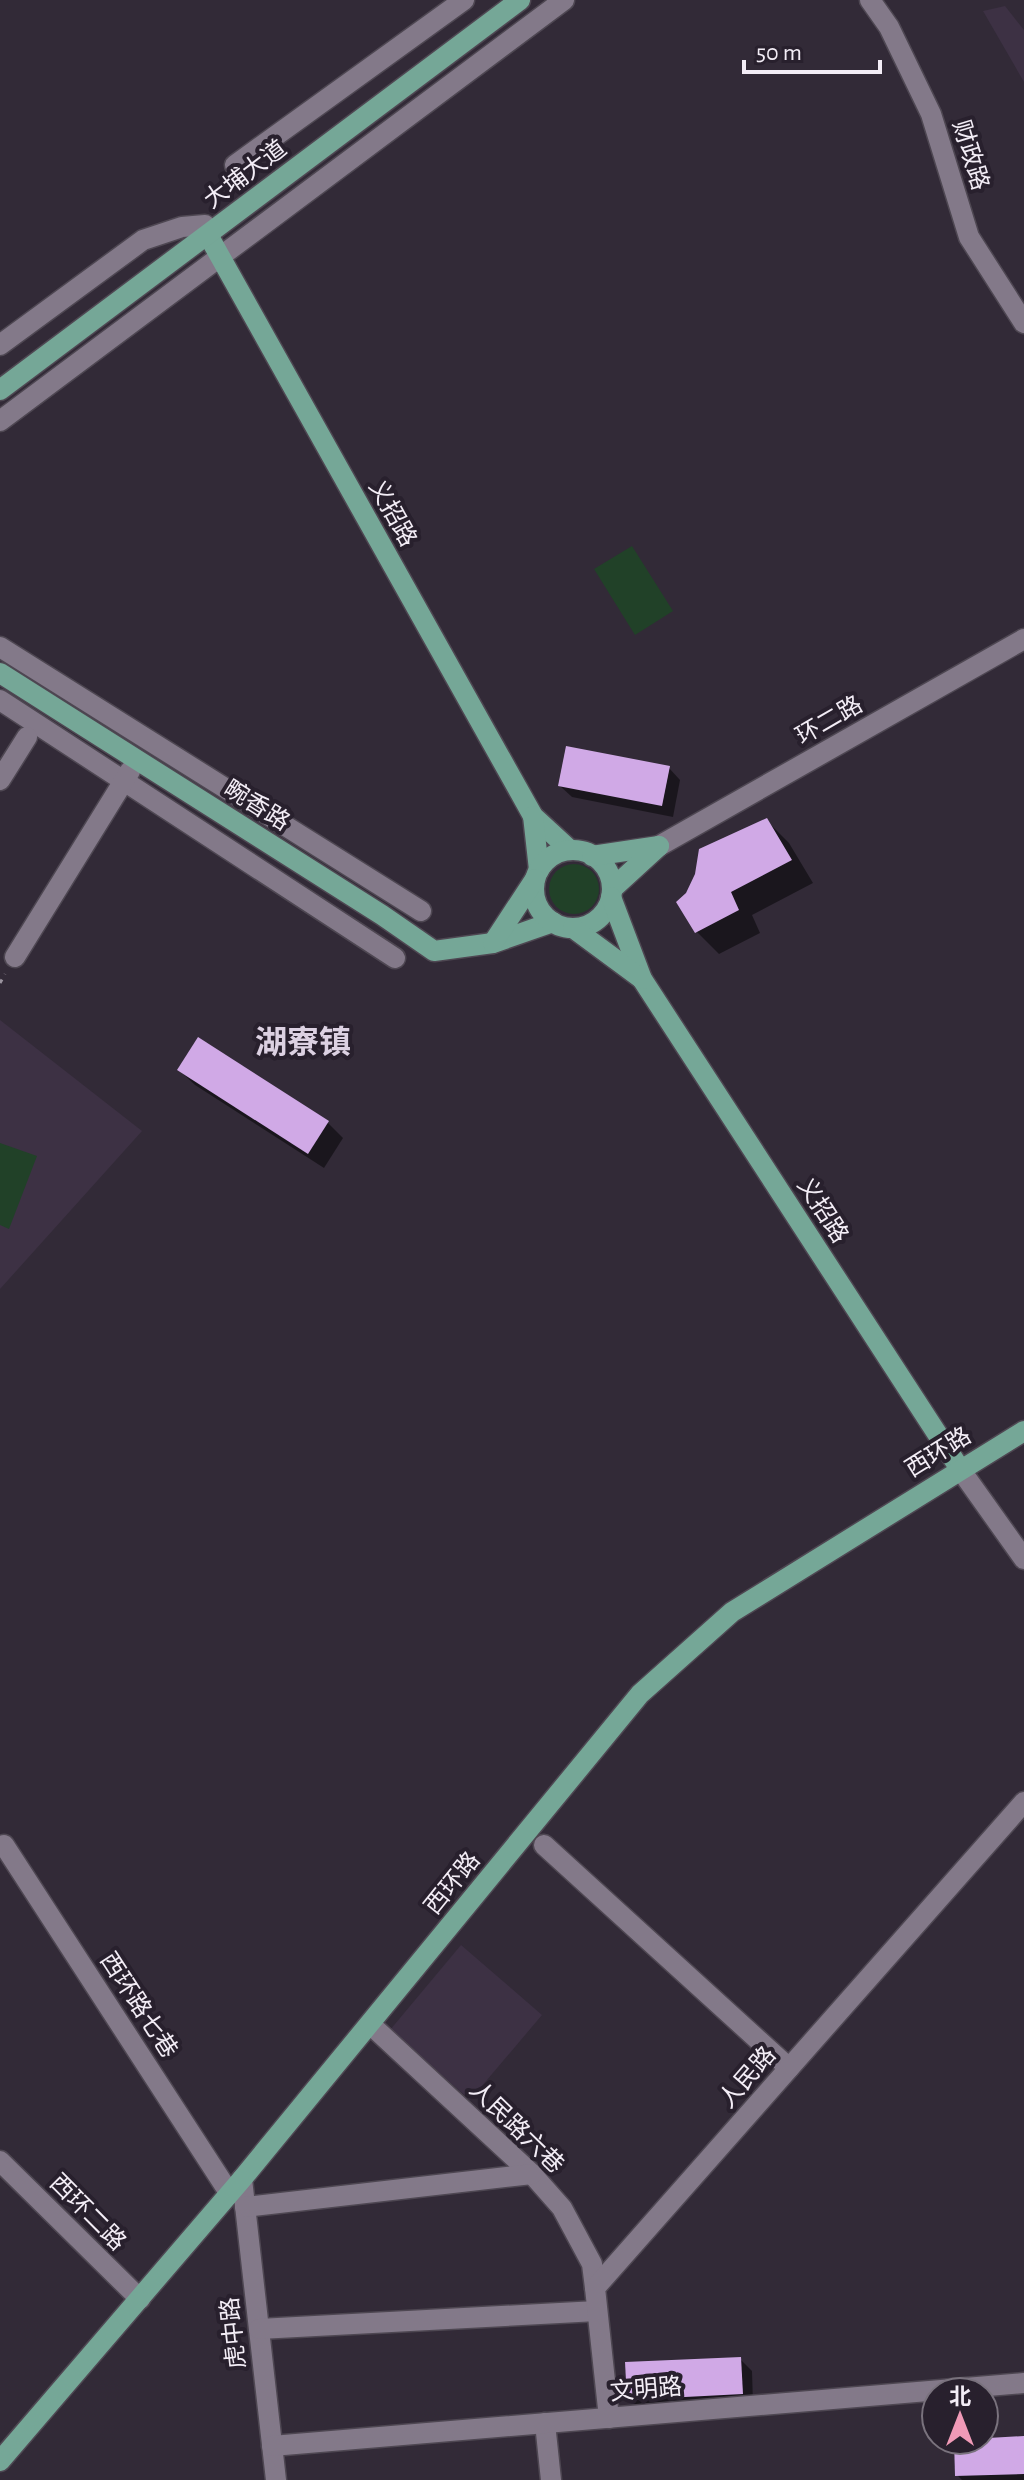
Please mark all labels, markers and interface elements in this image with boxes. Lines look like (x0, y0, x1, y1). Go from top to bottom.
scale bar (744, 24, 880, 74)
text: 50 m (756, 41, 802, 65)
street label: 财政路 (948, 117, 994, 193)
street label: 大埔大道 (199, 135, 291, 213)
street label: 义招路 (364, 475, 422, 551)
street label: 环二路 (791, 691, 867, 749)
street label: 畹香路 (220, 775, 294, 835)
district label: 湖寮镇 (255, 1025, 351, 1059)
street label: 义招路 (792, 1173, 854, 1247)
street label: 西环路 (901, 1422, 975, 1482)
street label: 西环路 (419, 1847, 485, 1919)
street label: 西环路七巷 (95, 1948, 183, 2062)
street label: 人民路 (714, 2041, 780, 2113)
street label: 人民路六巷 (465, 2076, 569, 2178)
street label: 西环二路 (45, 2169, 131, 2255)
street label: 虎中路 (216, 2296, 250, 2370)
street label: 文明路 (609, 2373, 683, 2405)
north arrow (920, 2376, 1000, 2456)
text: 北 (949, 2385, 971, 2408)

